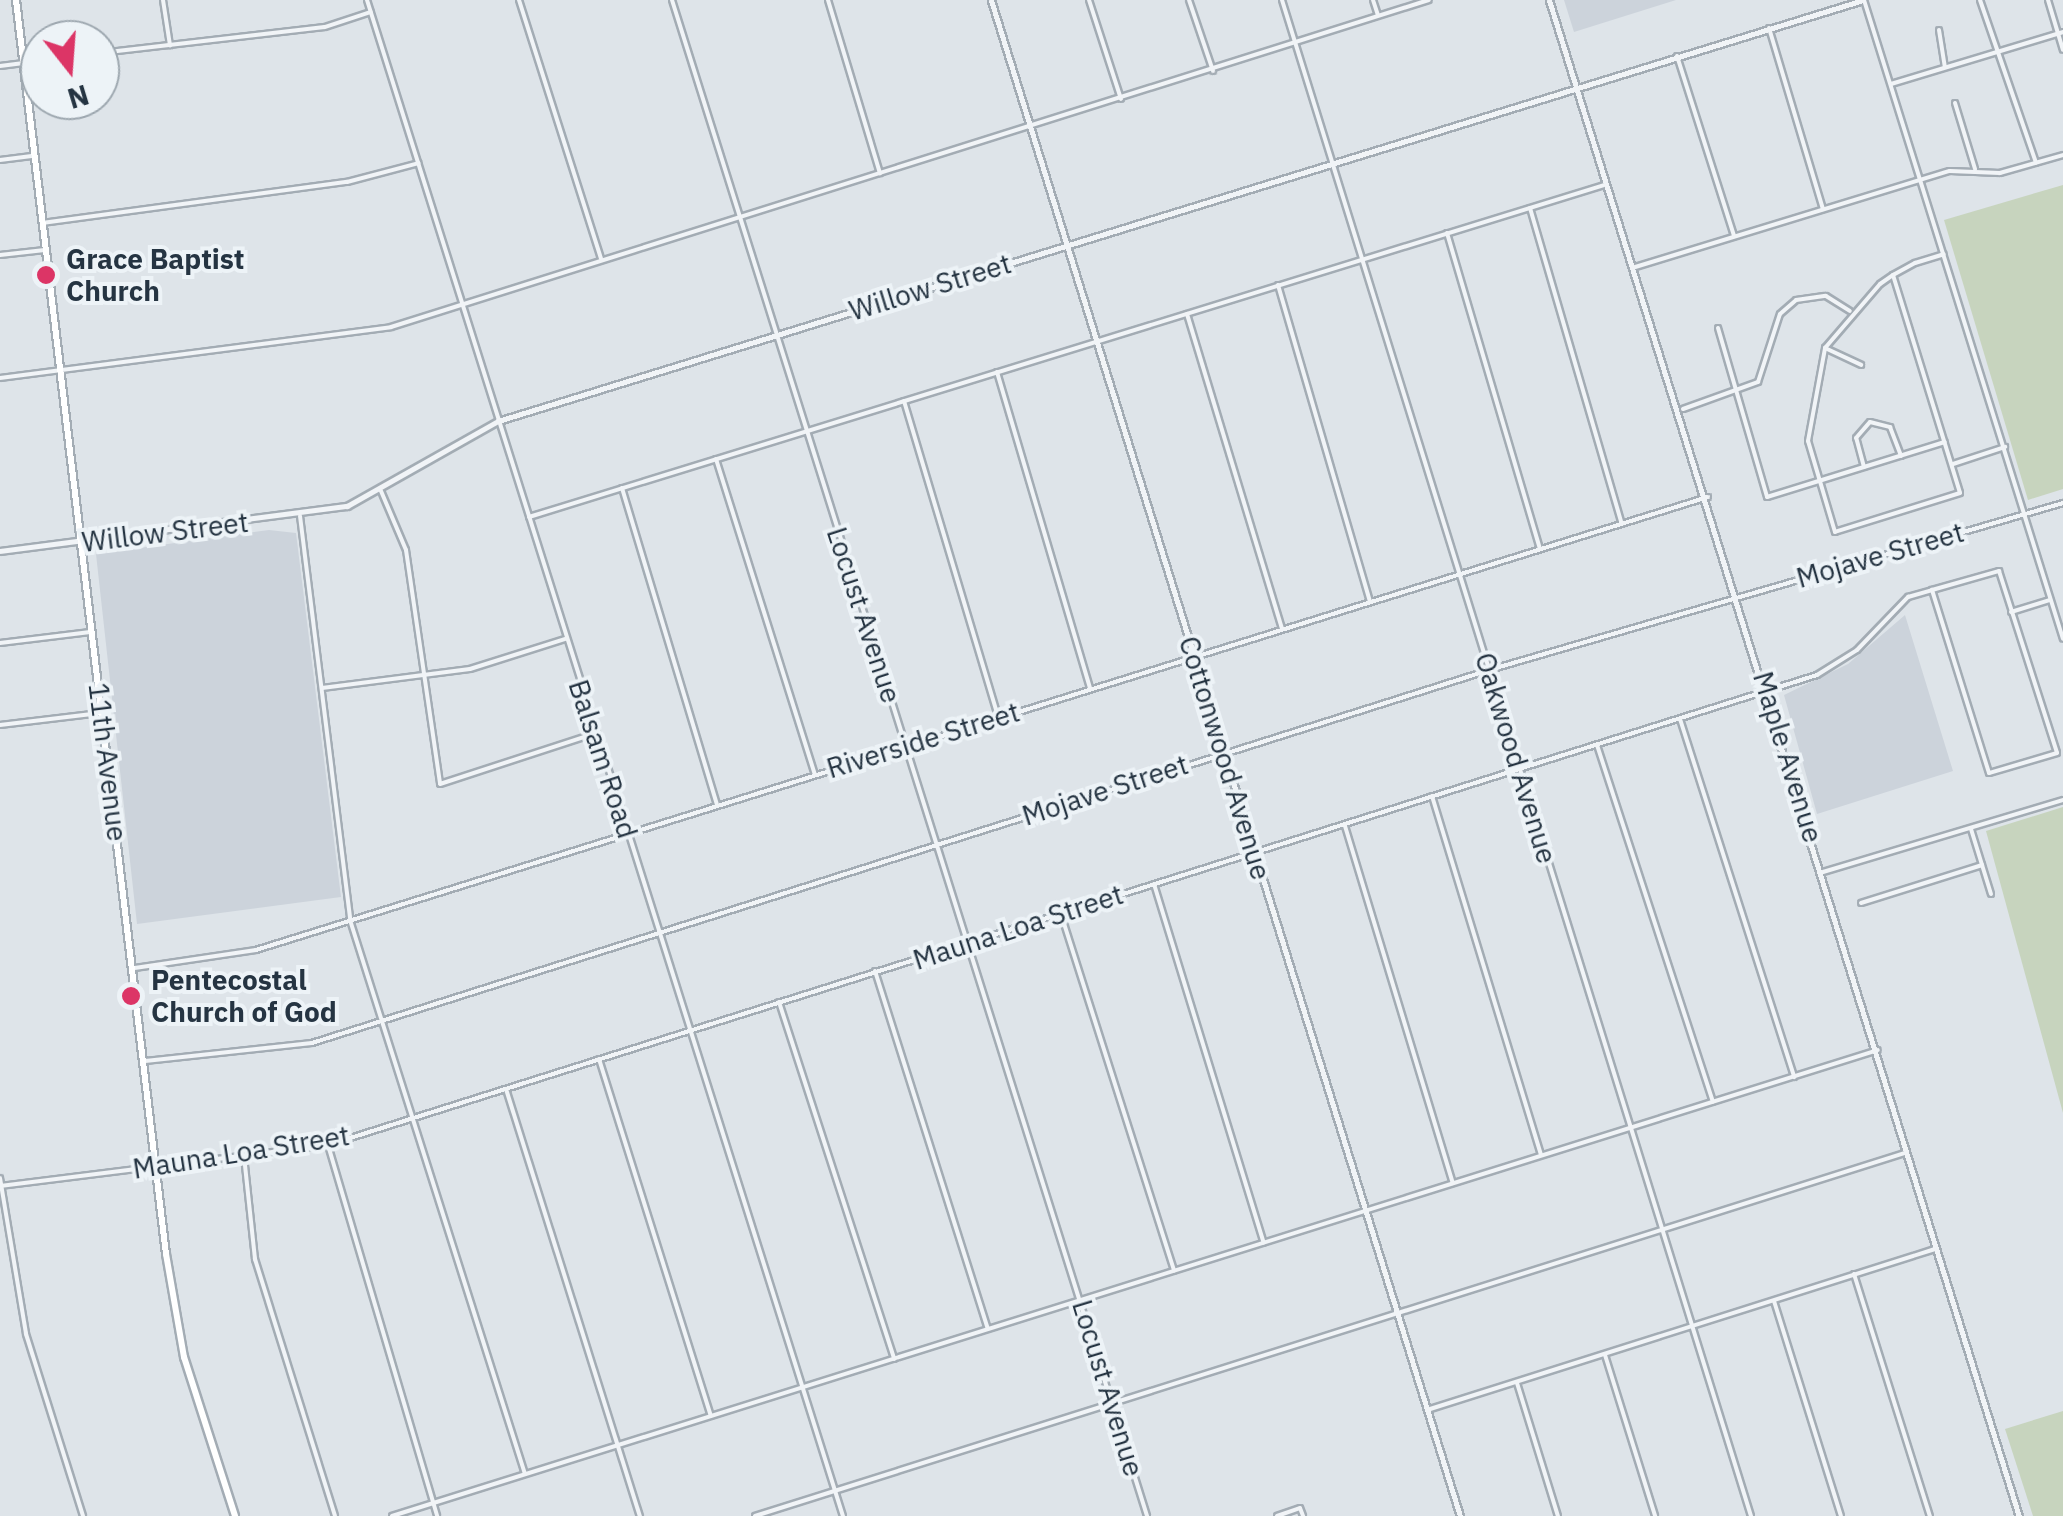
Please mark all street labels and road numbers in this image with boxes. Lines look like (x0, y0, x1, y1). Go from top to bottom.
street label: Willow Street (845, 246, 1015, 328)
street label: Willow Street (80, 505, 250, 559)
street label: Mojave Street (1792, 515, 1968, 595)
street label: Locust Avenue (820, 523, 908, 707)
street label: Cottonwood Avenue (1172, 632, 1278, 884)
street label: Oakwood Avenue (1468, 649, 1564, 867)
street label: Maple Avenue (1746, 667, 1830, 847)
street label: Balsam Road (562, 675, 644, 843)
street label: 11th Avenue (82, 681, 134, 843)
street label: Riverside Street (823, 695, 1023, 785)
street label: Mojave Street (1018, 747, 1192, 833)
street label: Mauna Loa Street (909, 877, 1127, 977)
street label: Mauna Loa Street (130, 1118, 352, 1186)
street label: Locust Avenue (1065, 1296, 1151, 1480)

